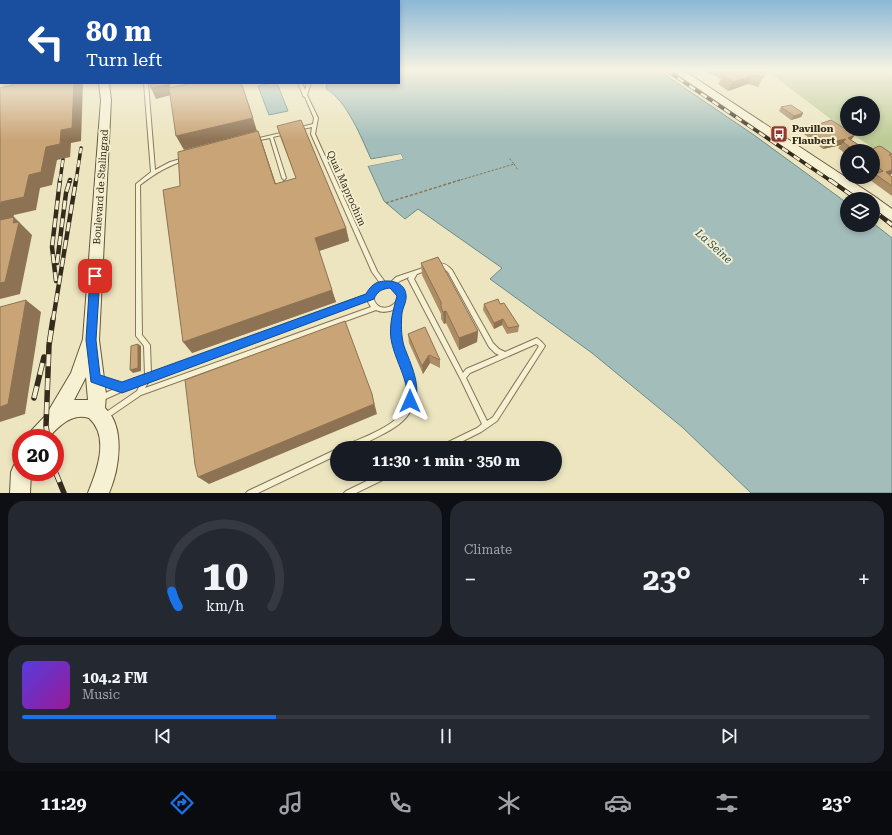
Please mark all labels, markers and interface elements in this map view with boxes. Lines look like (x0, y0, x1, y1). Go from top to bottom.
text: 80 m (86, 15, 151, 48)
icon: left (20, 16, 72, 68)
text: Turn left (86, 49, 162, 70)
map controls (840, 96, 880, 232)
button: sound (840, 96, 880, 136)
place label: Pavillon Flaubert (792, 123, 835, 146)
bus stop icon: Pavillon Flaubert (769, 124, 789, 144)
street label: Boulevard de Stalingrad (91, 128, 110, 245)
button: search (840, 144, 880, 184)
street label: Quai Maprochim (325, 149, 368, 228)
button: layers (840, 192, 880, 232)
water label: La Seine (692, 226, 735, 266)
pin (78, 259, 112, 293)
icon: arrive (84, 265, 106, 287)
position arrow (389, 380, 431, 422)
speed limit sign: 20 (12, 429, 64, 481)
text: 11:30 · 1 min · 350 m (372, 452, 520, 470)
text: Climate (464, 542, 512, 557)
text: 10 (202, 551, 248, 600)
text: 23° (643, 562, 691, 597)
text: − (464, 567, 476, 592)
text: + (858, 567, 870, 592)
text: km/h (206, 598, 244, 614)
text: 104.2 FM (82, 669, 148, 687)
text: Music (82, 687, 120, 702)
icon: previous (152, 725, 174, 747)
icon: pause (435, 725, 457, 747)
icon: next (718, 725, 740, 747)
icon: directions (168, 789, 196, 817)
icon: music (277, 789, 305, 817)
icon: phone (386, 789, 414, 817)
icon: climate (495, 789, 523, 817)
icon: car (604, 789, 632, 817)
icon: filters (713, 789, 741, 817)
text: 11:29 (41, 793, 87, 814)
text: 23° (822, 793, 851, 814)

